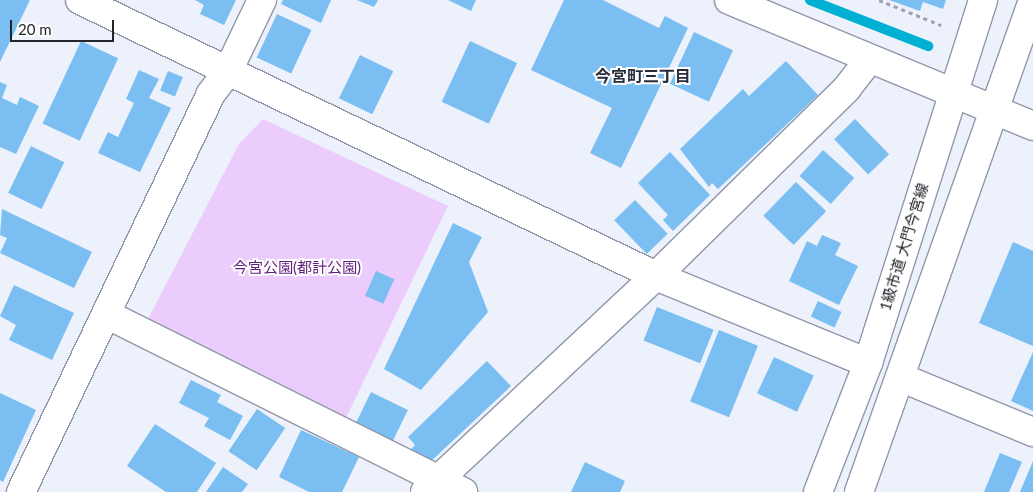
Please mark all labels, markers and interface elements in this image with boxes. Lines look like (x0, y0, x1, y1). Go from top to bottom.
scale bar (12, 10, 116, 42)
text: 20 m (18, 20, 52, 38)
district label: 今宮町三丁目 (595, 66, 691, 86)
street label: 1級市道 大門今宮線 (876, 181, 932, 313)
park label: 今宮公園(都計公園) (233, 259, 361, 277)

